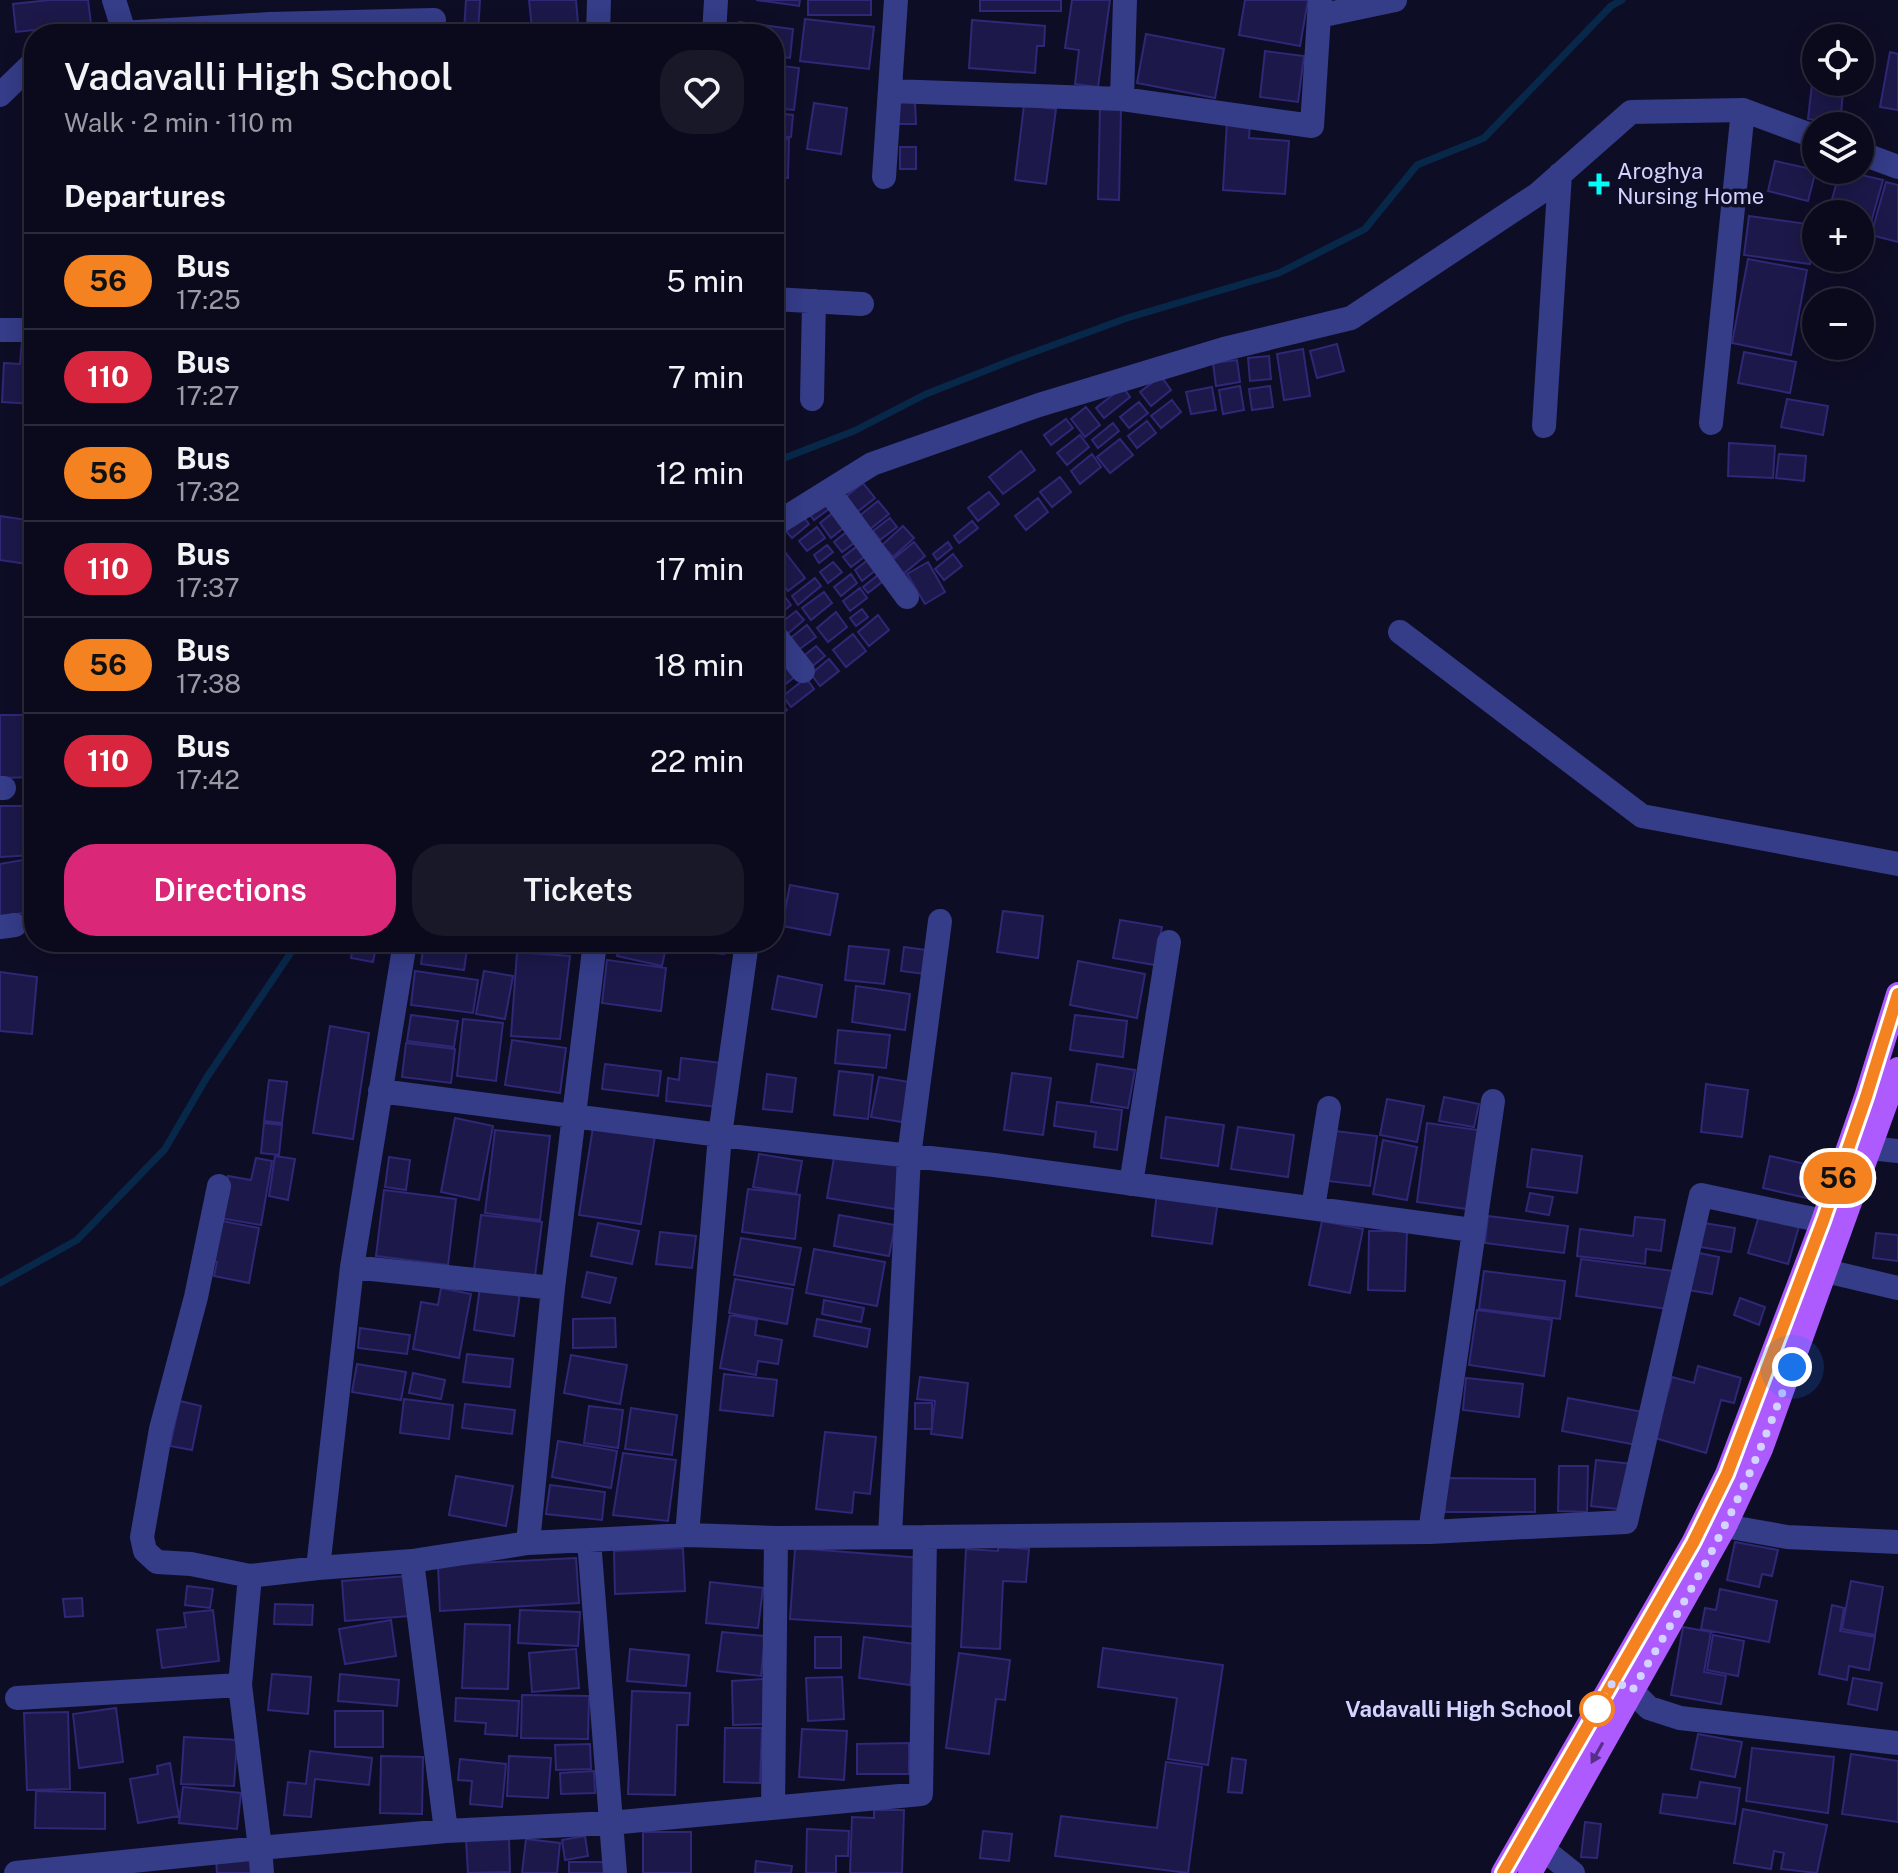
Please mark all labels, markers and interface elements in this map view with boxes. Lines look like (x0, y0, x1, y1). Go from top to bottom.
map controls (1802, 24, 1874, 360)
button: locate (1802, 24, 1874, 96)
button: heart (660, 50, 744, 134)
text: Vadavalli High School (64, 54, 453, 99)
text: Walk · 2 min · 110 m (64, 107, 293, 138)
button: layers (1802, 112, 1874, 184)
place label: Aroghya Nursing Home (1617, 158, 1764, 209)
marker: Aroghya Nursing Home (1588, 173, 1610, 195)
text: Departures (64, 178, 226, 214)
button: + (1802, 200, 1874, 272)
text: Bus (176, 248, 230, 284)
text: 5 min (667, 263, 744, 299)
text: 56 (89, 264, 127, 297)
text: 17:25 (176, 284, 241, 315)
button: − (1802, 288, 1874, 360)
text: Bus (176, 344, 230, 380)
text: 7 min (668, 359, 744, 395)
text: 110 (87, 360, 129, 393)
text: 17:27 (176, 380, 240, 411)
text: Bus (176, 440, 230, 476)
text: 12 min (656, 455, 744, 491)
text: 56 (89, 456, 127, 489)
text: 17:32 (176, 476, 240, 507)
text: Bus (176, 536, 230, 572)
text: 17 min (656, 551, 744, 587)
text: 110 (87, 552, 129, 585)
text: 17:37 (176, 572, 240, 603)
text: Bus (176, 632, 230, 668)
text: 18 min (654, 647, 744, 683)
text: 56 (89, 648, 127, 681)
text: 17:38 (176, 668, 241, 699)
text: Bus (176, 728, 230, 764)
text: 22 min (650, 743, 744, 779)
text: 110 (87, 744, 129, 777)
text: 17:42 (176, 764, 240, 795)
button: Directions (64, 844, 396, 936)
button: Tickets (412, 844, 744, 936)
line badge: 56 (1802, 1152, 1874, 1204)
text: 56 (1819, 1161, 1857, 1194)
your location (1772, 1347, 1812, 1387)
marker: Vadavalli High School (1580, 1692, 1614, 1726)
place label: Vadavalli High School (1345, 1696, 1573, 1722)
one-way arrow (1590, 1742, 1604, 1765)

